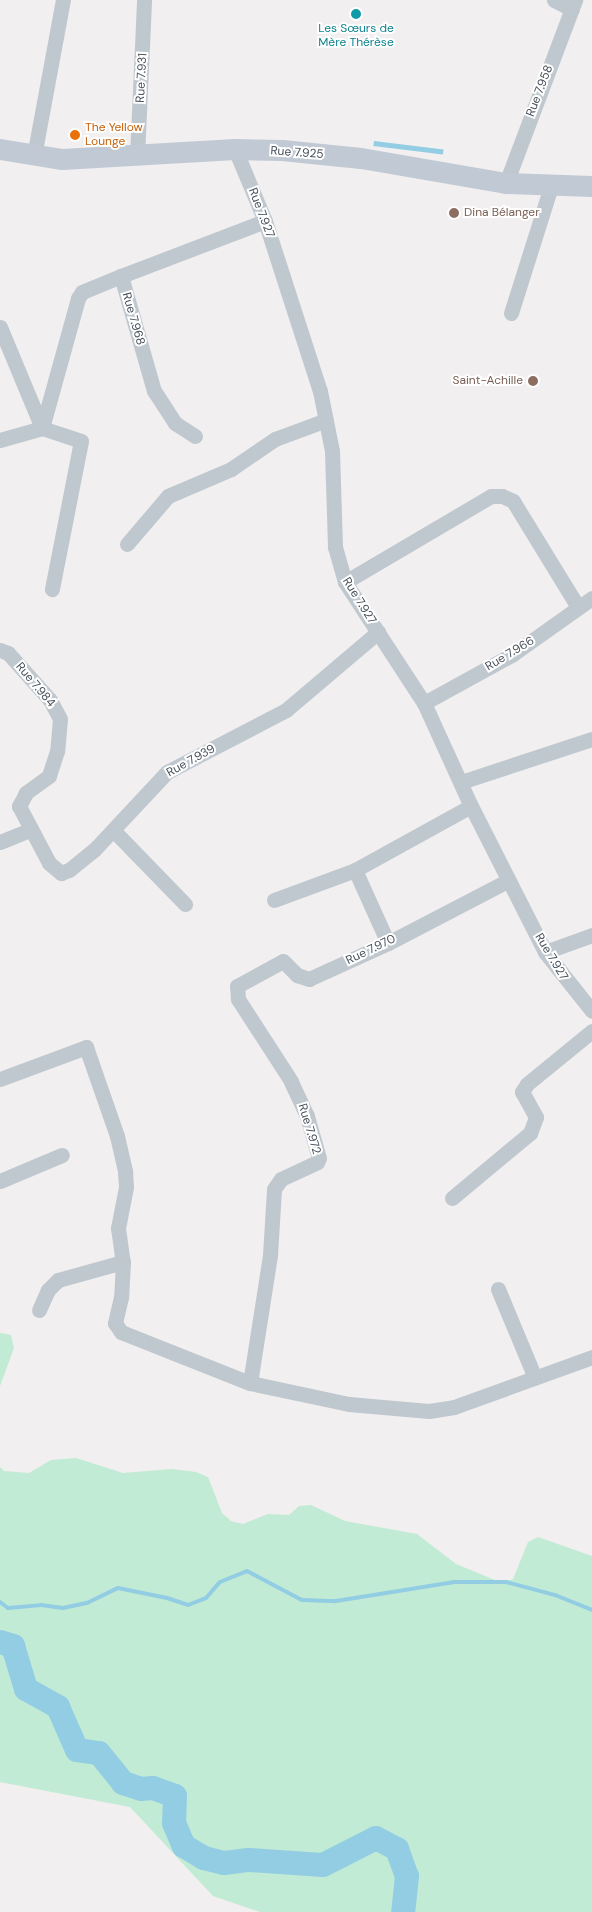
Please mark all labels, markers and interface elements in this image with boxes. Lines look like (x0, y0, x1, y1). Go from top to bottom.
marker: Les Sœurs de Mère Thérèse (350, 8, 362, 20)
place label: Les Sœurs de Mère Thérèse (318, 22, 394, 50)
street label: Rue 7.931 (134, 53, 150, 103)
street label: Rue 7.958 (524, 63, 556, 119)
place label: The Yellow Lounge (85, 121, 143, 149)
marker: The Yellow Lounge (69, 129, 81, 141)
street label: Rue 7.925 (270, 144, 324, 162)
street label: Rue 7.927 (245, 186, 277, 240)
place label: Dina Bélanger (464, 206, 540, 220)
marker: Dina Bélanger (448, 207, 460, 219)
street label: Rue 7.968 (119, 291, 147, 347)
place label: Saint-Achille (452, 374, 523, 388)
marker: Saint-Achille (527, 375, 539, 387)
street label: Rue 7.927 (339, 575, 379, 627)
street label: Rue 7.966 (483, 634, 537, 674)
street label: Rue 7.984 (12, 660, 58, 710)
street label: Rue 7.939 (164, 742, 218, 780)
street label: Rue 7.927 (531, 931, 571, 983)
street label: Rue 7.970 (344, 932, 398, 968)
street label: Rue 7.972 (295, 1102, 323, 1156)

